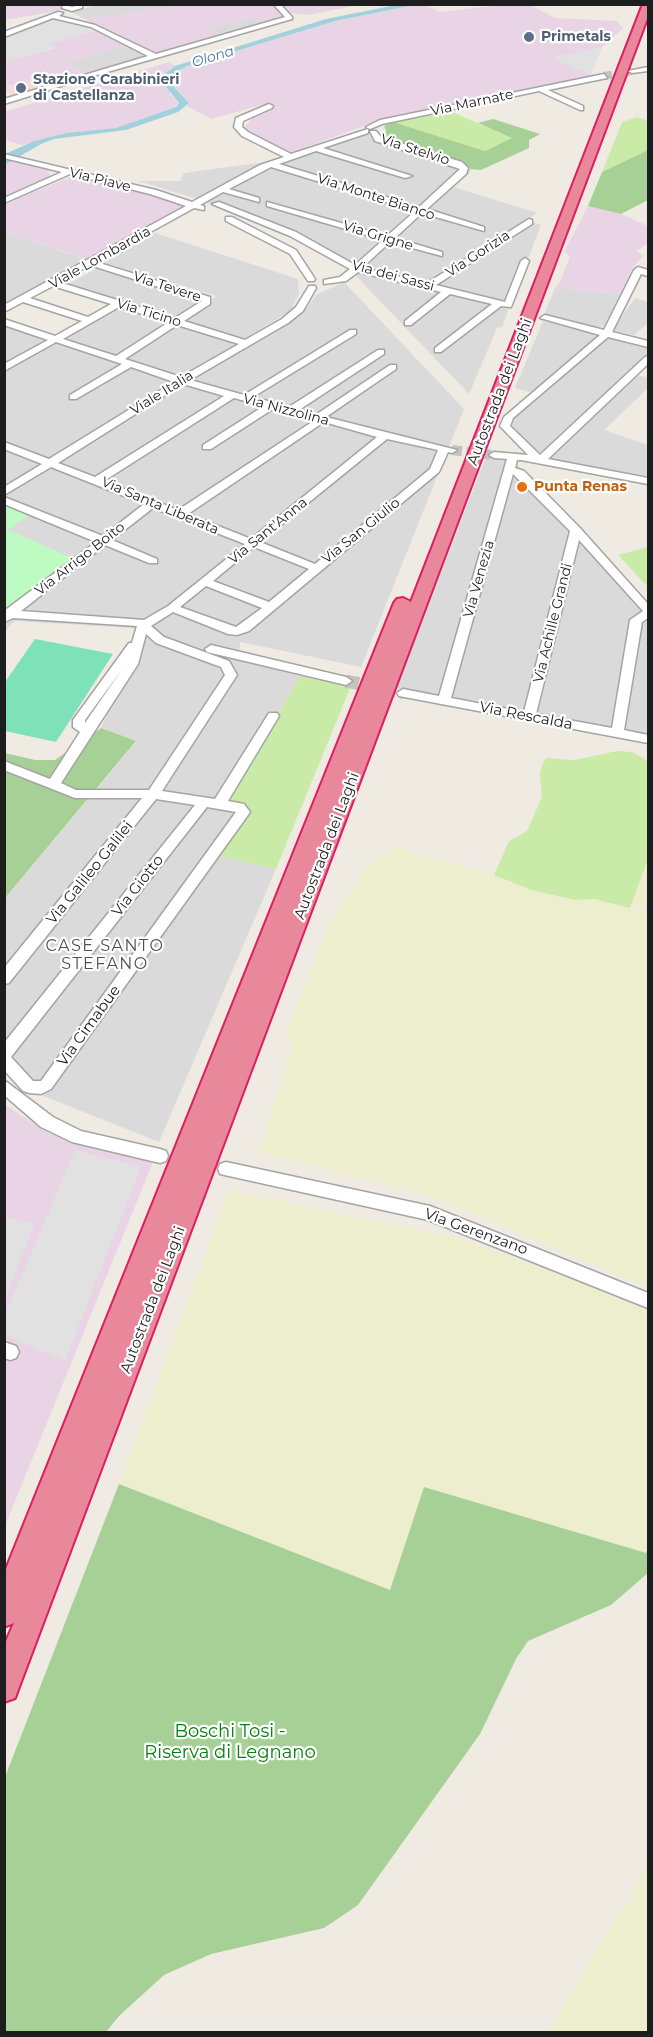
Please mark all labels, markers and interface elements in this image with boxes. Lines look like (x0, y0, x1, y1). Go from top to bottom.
place label: Primetals (541, 29, 611, 45)
marker: Primetals (522, 30, 536, 44)
water label: Olona (190, 43, 236, 71)
place label: Stazione Carabinieri di Castellanza (33, 72, 180, 104)
marker: Stazione Carabinieri di Castellanza (14, 81, 28, 95)
street label: Via Marnate (429, 86, 515, 120)
street label: Via Stelvio (378, 131, 452, 169)
street label: Via Piave (67, 164, 133, 196)
street label: Via Monte Bianco (315, 170, 437, 224)
street label: Via Grigne (341, 217, 415, 255)
street label: Viale Lombardia (46, 223, 154, 293)
street label: Via Gorizia (443, 227, 513, 281)
street label: Via dei Sassi (350, 257, 436, 295)
street label: Via Tevere (131, 268, 203, 306)
street label: Via Ticino (115, 295, 183, 331)
street label: Autostrada dei Laghi (464, 316, 536, 468)
street label: Viale Italia (127, 367, 197, 419)
street label: Via Nizzolina (241, 390, 331, 430)
street label: Via Santa Liberata (99, 474, 221, 538)
place label: Punta Renas (534, 479, 627, 495)
marker: Punta Renas (515, 480, 529, 494)
street label: Via Sant'Anna (225, 494, 311, 568)
street label: Via San Giulio (319, 494, 403, 568)
street label: Via Arrigo Boito (32, 519, 128, 599)
street label: Via Venezia (460, 538, 498, 620)
street label: Via Achille Grandi (530, 561, 576, 685)
street label: Via Rescalda (478, 698, 574, 734)
street label: Autostrada dei Laghi (291, 770, 363, 922)
street label: Via Galileo Galilei (43, 818, 137, 928)
street label: Via Giotto (108, 852, 168, 920)
district label: CASE SANTO STEFANO (45, 936, 165, 974)
street label: Via Cimabue (54, 982, 124, 1070)
street label: Via Gerenzano (422, 1205, 530, 1259)
street label: Autostrada dei Laghi (117, 1224, 189, 1376)
park label: Boschi Tosi - Riserva di Legnano (144, 1721, 316, 1764)

